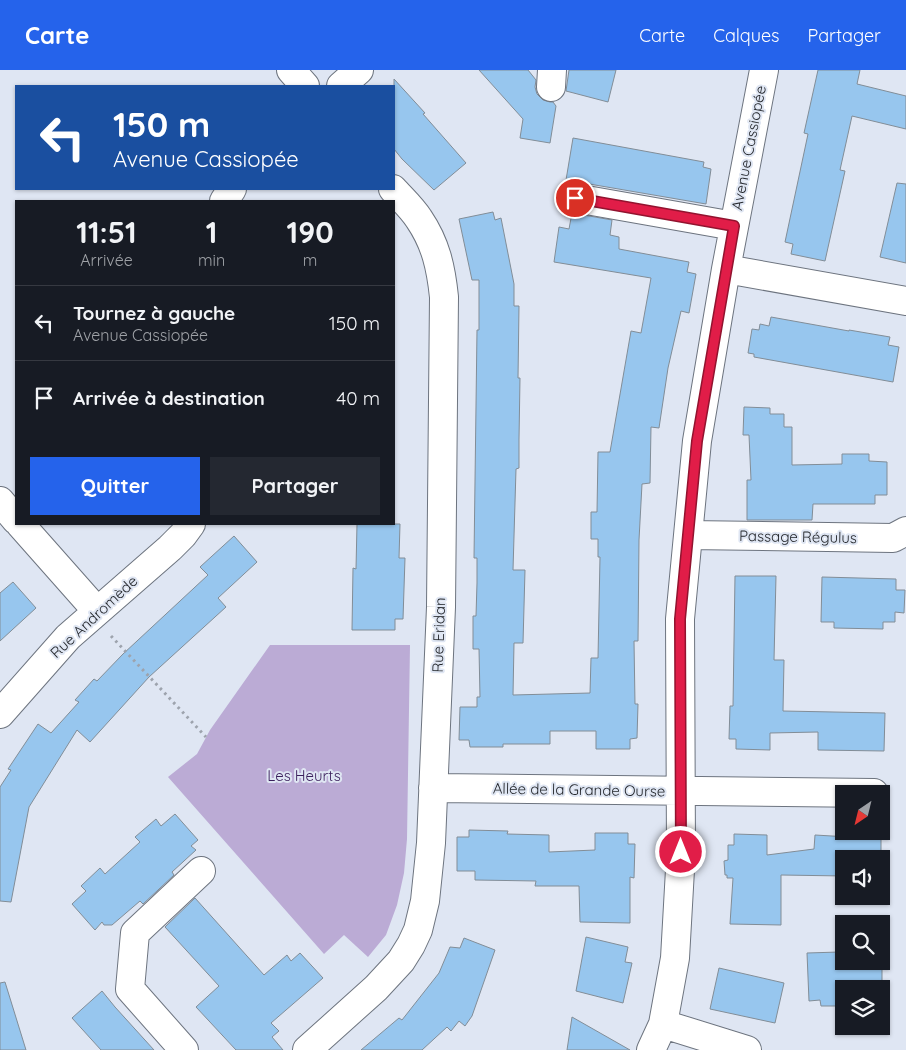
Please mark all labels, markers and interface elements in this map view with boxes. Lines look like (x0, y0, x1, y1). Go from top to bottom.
text: Carte (25, 20, 89, 50)
text: Carte (639, 24, 685, 47)
text: Calques (713, 24, 780, 47)
text: Partager (808, 24, 881, 47)
street label: Avenue Cassiopée (727, 84, 770, 212)
text: 150 m (113, 102, 210, 146)
icon: left (30, 105, 95, 170)
text: Avenue Cassiopée (113, 145, 299, 173)
pin (554, 177, 596, 219)
icon: arrive (561, 184, 589, 212)
text: 11:51 (76, 213, 137, 251)
text: 1 (206, 213, 217, 251)
text: 190 (287, 213, 334, 251)
text: Arrivée (80, 250, 133, 270)
text: min (198, 250, 225, 270)
text: m (303, 250, 317, 270)
text: Tournez à gauche (73, 301, 235, 325)
icon: left (30, 309, 58, 337)
text: 150 m (329, 311, 380, 335)
text: Avenue Cassiopée (73, 325, 208, 345)
icon: arrive (30, 384, 58, 412)
text: Arrivée à destination (73, 386, 265, 410)
text: 40 m (336, 386, 380, 410)
button: Quitter (30, 457, 200, 515)
button: Partager (210, 457, 380, 515)
street label: Passage Régulus (739, 526, 857, 547)
street label: Rue Andromède (46, 571, 141, 662)
street label: Rue Eridan (428, 597, 449, 673)
park label: Les Heurts (267, 766, 341, 785)
street label: Allée de la Grande Ourse (493, 778, 665, 801)
north arrow (835, 785, 890, 840)
map controls (835, 785, 890, 1035)
position arrow (654, 825, 706, 877)
button: sound (835, 850, 890, 905)
button: search (835, 915, 890, 970)
button: layers (835, 980, 890, 1035)

